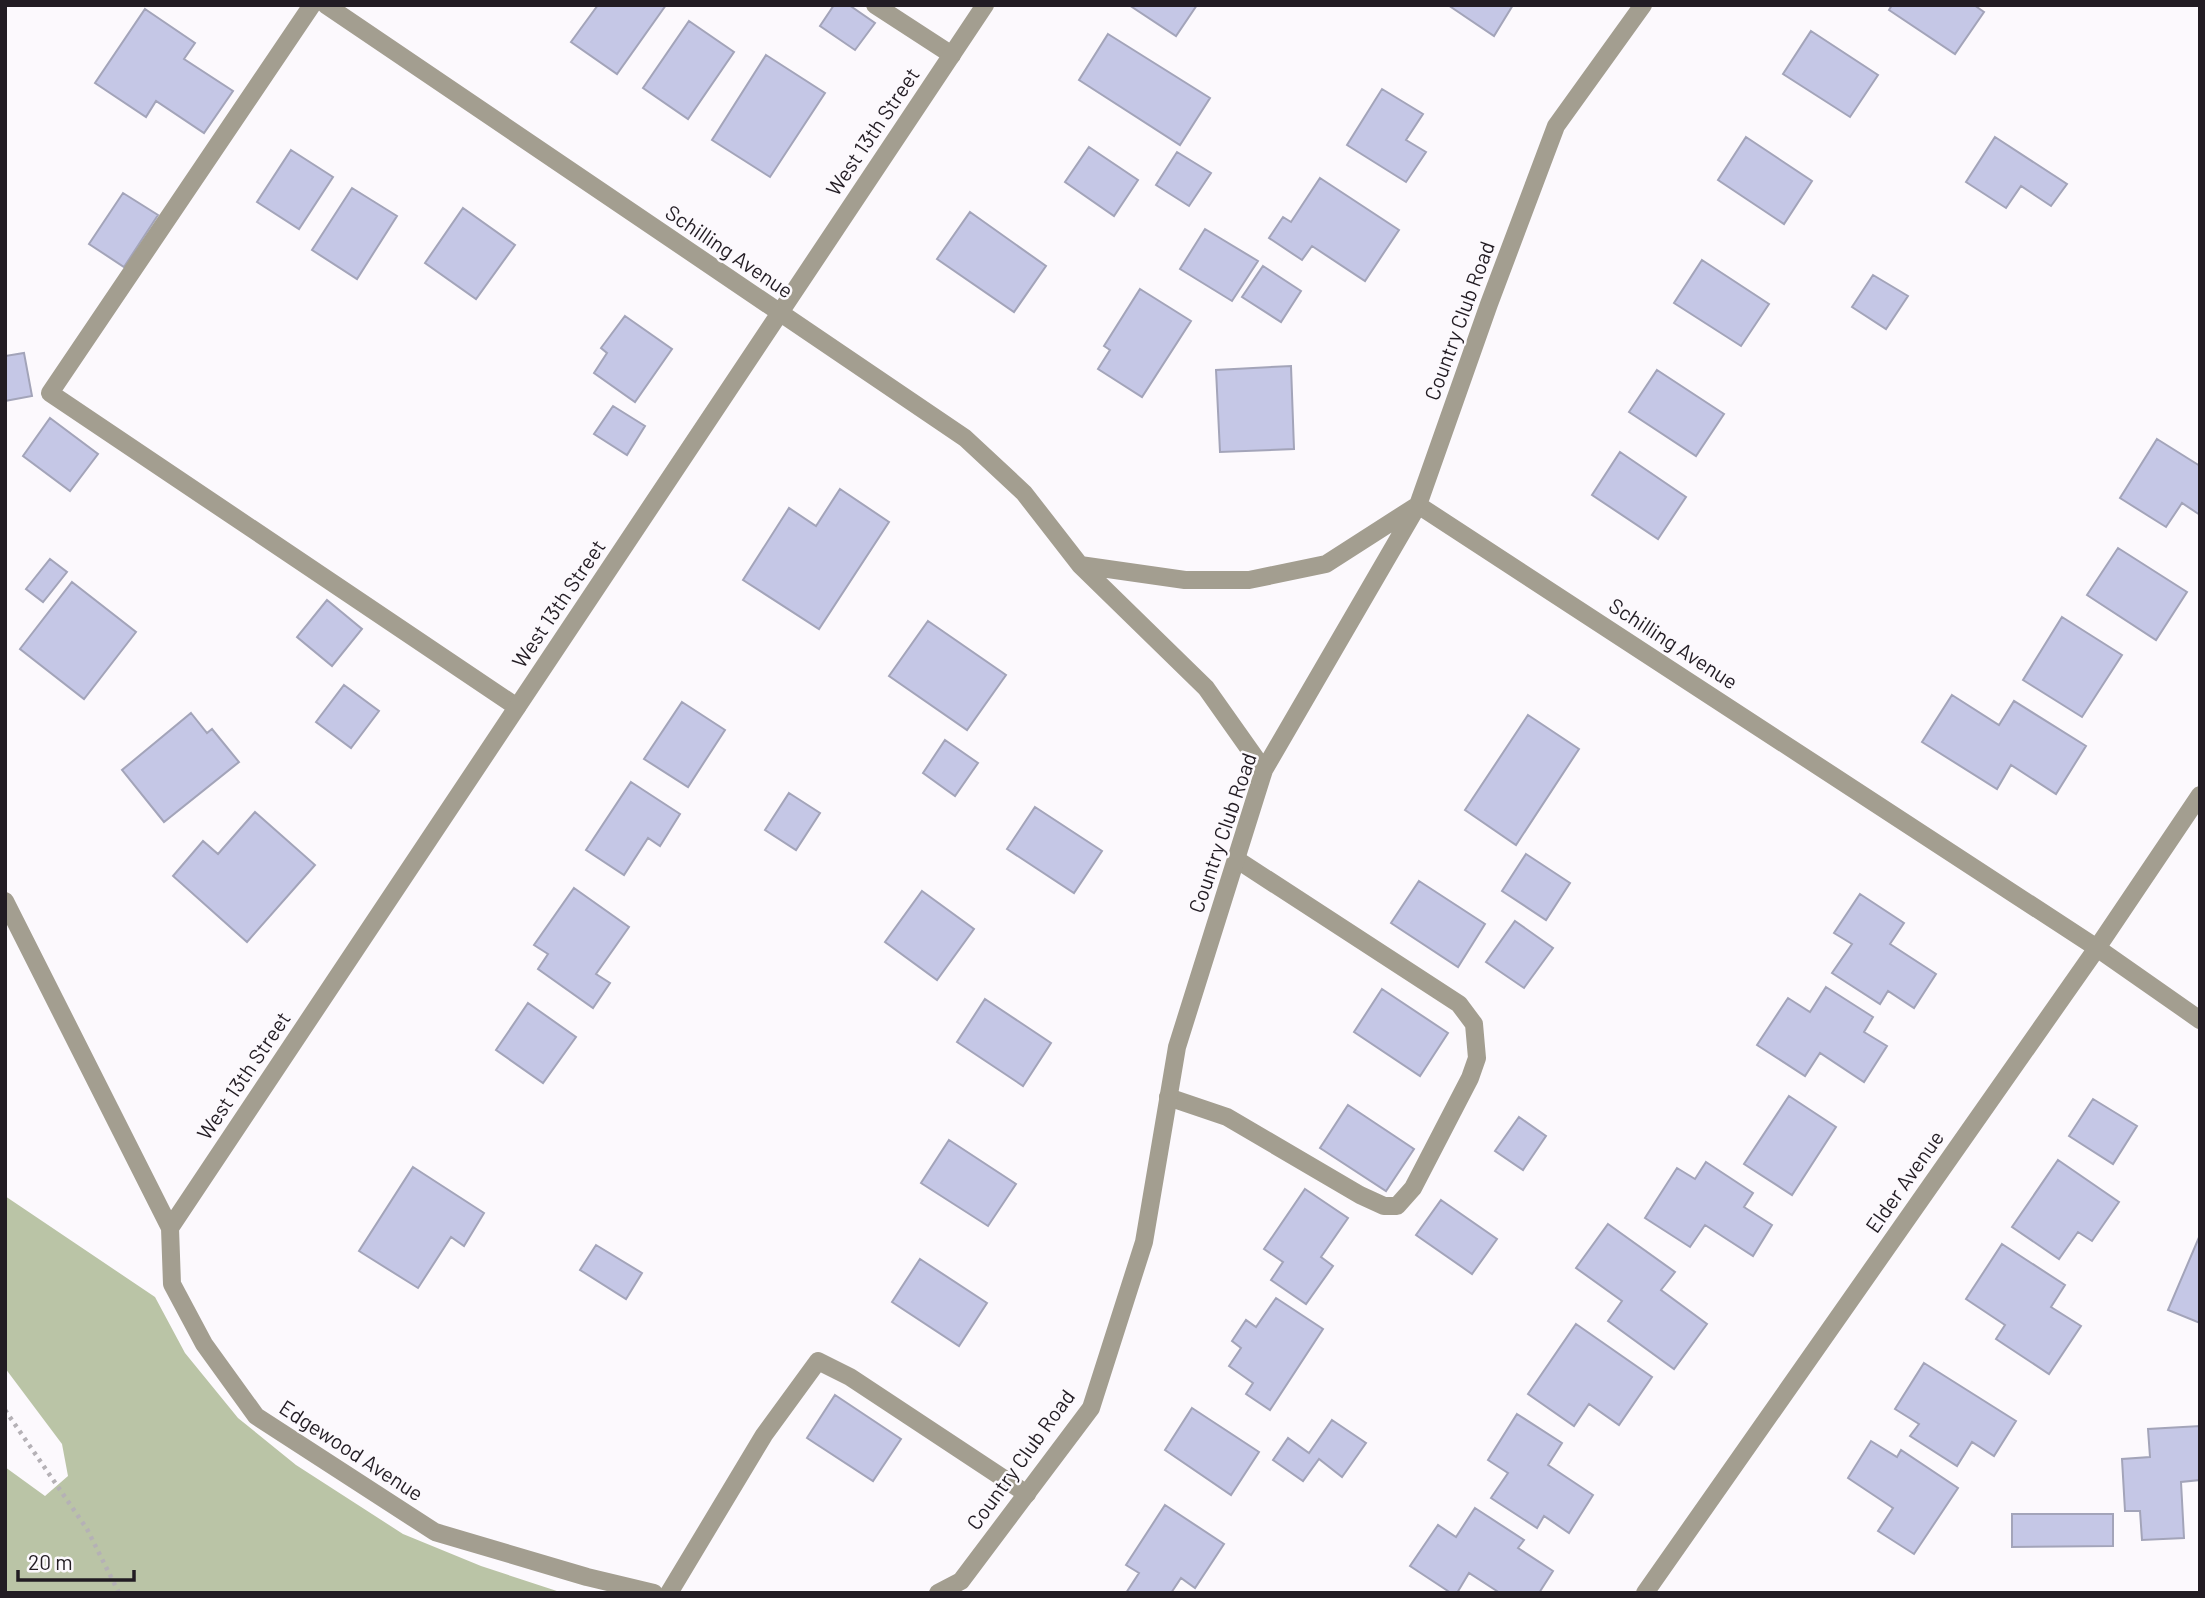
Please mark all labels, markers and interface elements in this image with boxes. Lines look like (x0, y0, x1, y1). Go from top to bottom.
street label: West 13th Street (820, 62, 924, 200)
street label: Schilling Avenue (661, 199, 798, 303)
street label: Country Club Road (1418, 238, 1499, 403)
street label: West 13th Street (506, 534, 610, 672)
street label: Schilling Avenue (1605, 592, 1743, 694)
street label: Country Club Road (1183, 749, 1261, 916)
street label: West 13th Street (191, 1006, 295, 1144)
street label: Elder Avenue (1859, 1125, 1948, 1237)
street label: Country Club Road (960, 1384, 1079, 1534)
street label: Edgewood Avenue (275, 1394, 428, 1506)
scale bar (18, 1538, 133, 1582)
text: 20 m (28, 1549, 73, 1574)

